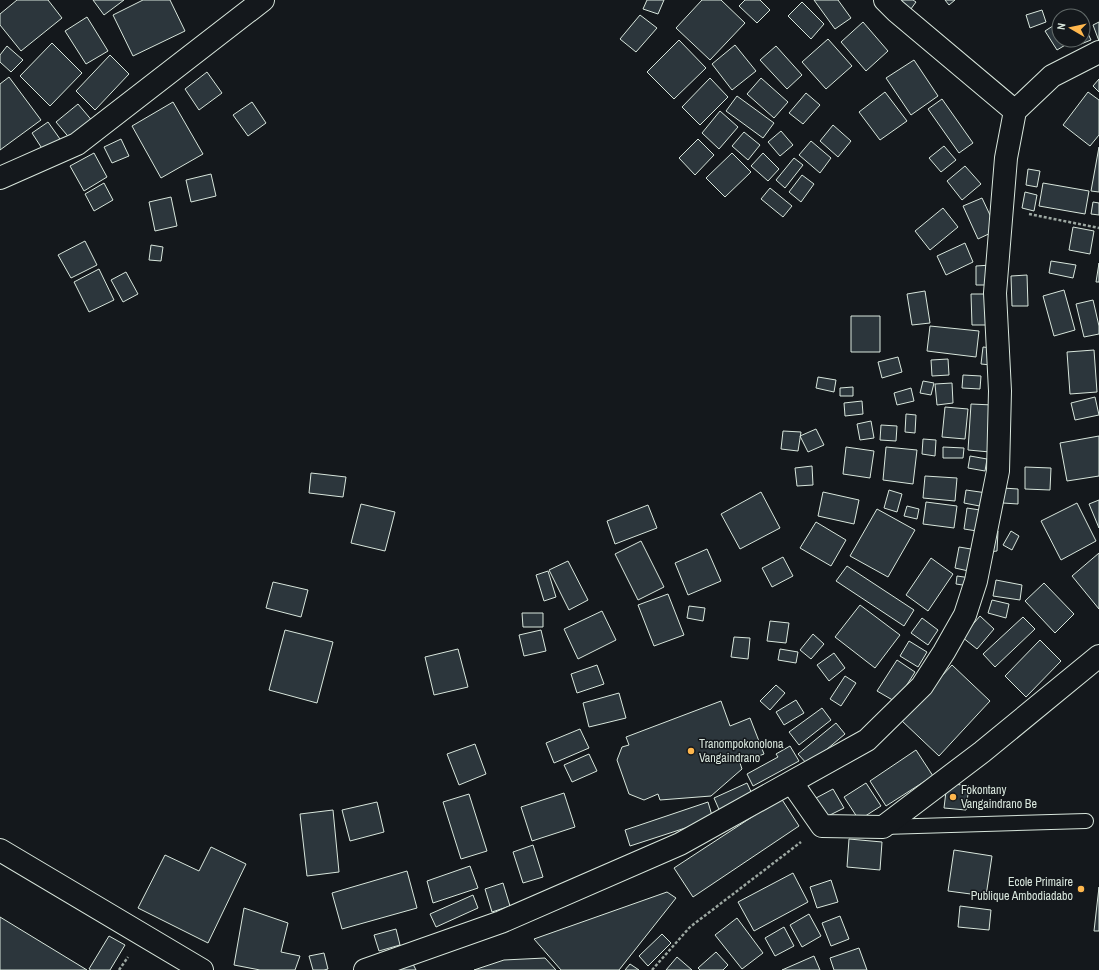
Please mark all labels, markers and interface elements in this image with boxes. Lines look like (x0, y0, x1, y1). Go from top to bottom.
north arrow (1051, 8, 1091, 48)
text: N (1054, 22, 1069, 31)
place label: Tranompokonolona Vangaindrano (699, 736, 784, 766)
marker: Tranompokonolona Vangaindrano (686, 746, 696, 756)
place label: Fokontany Vangaindrano Be (961, 782, 1037, 812)
marker: Fokontany Vangaindrano Be (948, 792, 958, 802)
place label: Ecole Primaire Publique Ambodiadabo (971, 874, 1073, 904)
marker: Ecole Primaire Publique Ambodiadabo (1076, 884, 1086, 894)

